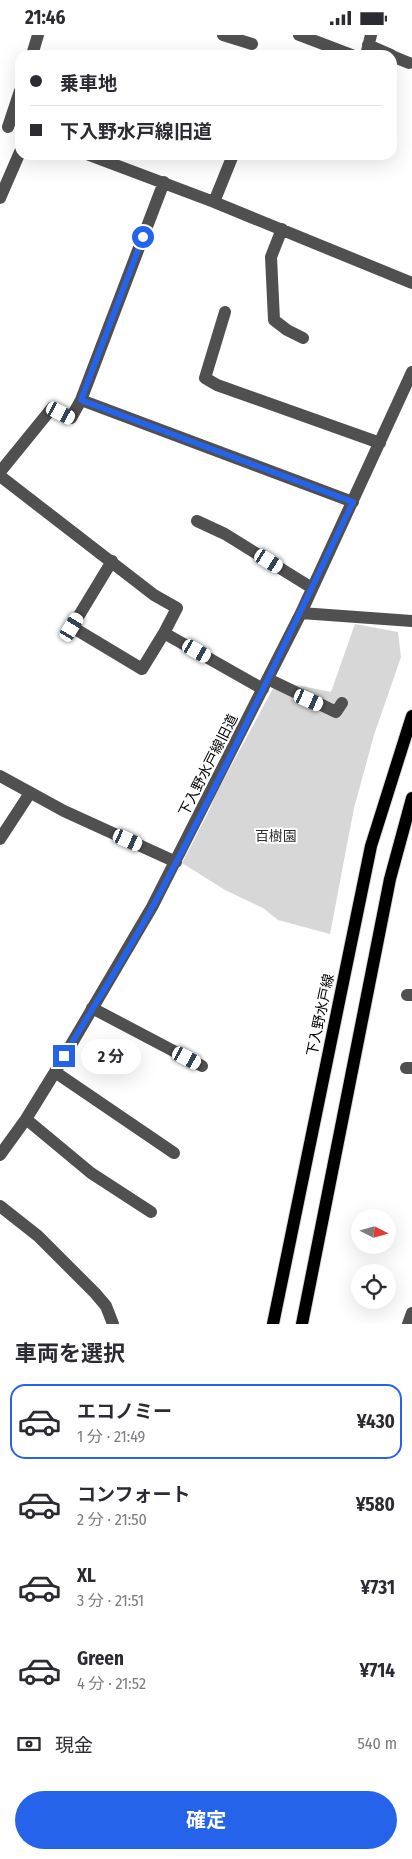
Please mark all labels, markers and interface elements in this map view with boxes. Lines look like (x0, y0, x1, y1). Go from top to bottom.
text: 21:46 (25, 6, 65, 29)
text: 乗車地 (60, 72, 117, 95)
text: 下入野水戸線旧道 (60, 120, 212, 143)
route start (132, 226, 154, 248)
car (44, 400, 77, 426)
car (252, 547, 285, 575)
car (57, 610, 86, 644)
car (180, 637, 213, 665)
car (292, 687, 325, 713)
street label: 下入野水戸線旧道 (175, 711, 241, 819)
car (111, 827, 144, 853)
park label: 百樹園 (255, 828, 297, 845)
street label: 下入野水戸線 (303, 972, 338, 1058)
callout: 2 分 (82, 1039, 142, 1073)
car (170, 1044, 203, 1072)
route end (53, 1045, 75, 1067)
text: 2 分 (98, 1047, 124, 1066)
north arrow (351, 1209, 396, 1254)
map controls (351, 1209, 396, 1309)
button: locate (351, 1264, 396, 1309)
text: 車両を選択 (15, 1340, 125, 1367)
icon: car (17, 1399, 62, 1444)
text: エコノミー (77, 1400, 172, 1423)
text: ¥430 (357, 1410, 395, 1433)
text: 1 分 · 21:49 (77, 1427, 145, 1446)
icon: car (17, 1482, 62, 1527)
text: コンフォート (77, 1483, 190, 1506)
text: ¥580 (356, 1493, 395, 1516)
text: 2 分 · 21:50 (77, 1510, 147, 1529)
text: XL (77, 1564, 96, 1587)
icon: car (17, 1565, 62, 1610)
text: ¥731 (360, 1576, 395, 1599)
text: 3 分 · 21:51 (77, 1591, 144, 1610)
text: Green (77, 1647, 124, 1670)
icon: car (17, 1648, 62, 1693)
text: ¥714 (359, 1659, 395, 1682)
text: 4 分 · 21:52 (77, 1674, 146, 1693)
icon: cash (15, 1730, 43, 1758)
text: 現金 (55, 1734, 93, 1757)
text: 540 m (358, 1734, 397, 1753)
button: 確定 (15, 1791, 397, 1849)

